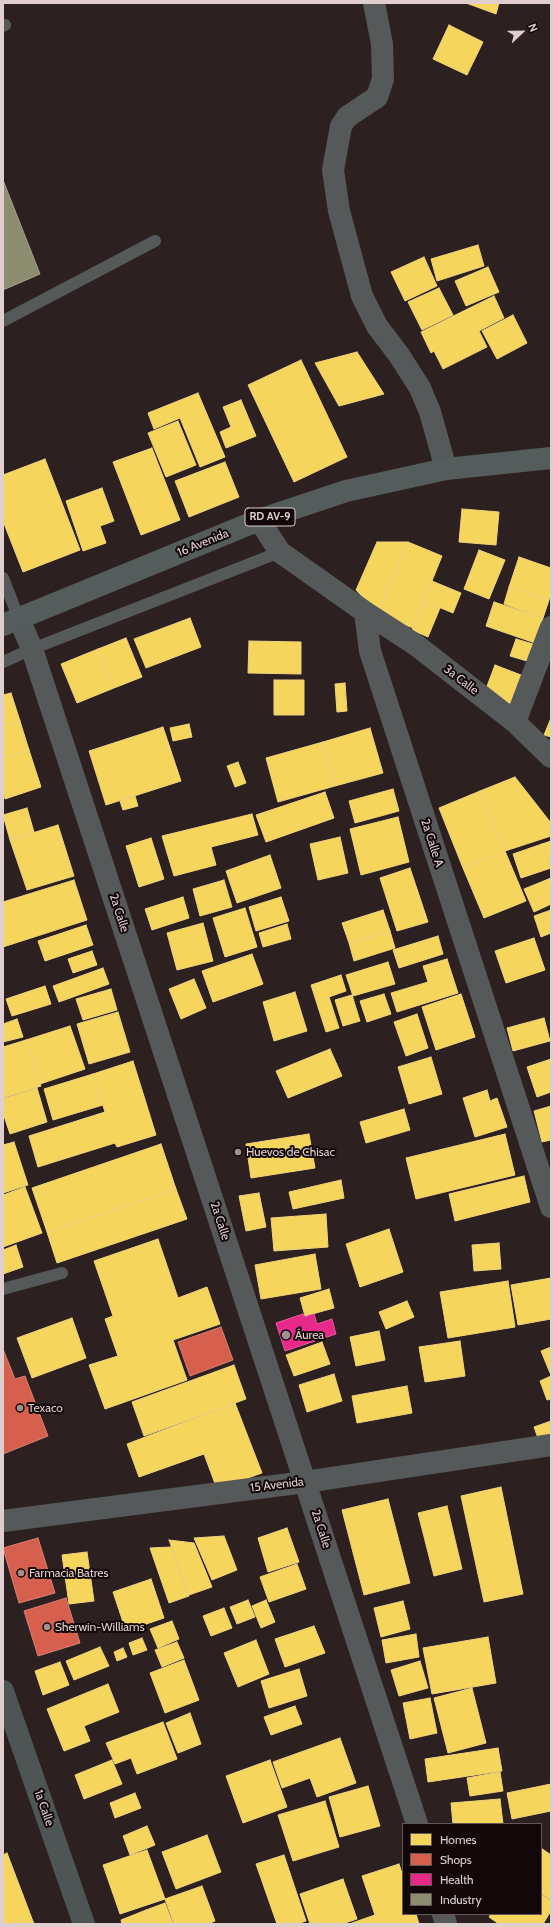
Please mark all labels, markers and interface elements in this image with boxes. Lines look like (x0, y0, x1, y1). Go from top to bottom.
north arrow (502, 12, 542, 52)
text: N (525, 21, 541, 34)
road number: RD AV-9 (245, 508, 295, 526)
street label: 16 Avenida (175, 526, 231, 560)
street label: 3a Calle (441, 662, 481, 698)
street label: 2a Calle A (417, 817, 447, 869)
street label: 2a Calle (106, 892, 132, 934)
place label: Huevos de Chisac (246, 1145, 335, 1159)
marker: Huevos de Chisac (233, 1147, 243, 1157)
street label: 2a Calle (207, 1200, 233, 1242)
place label: Áurea (295, 1328, 324, 1342)
marker: Áurea (280, 1329, 292, 1341)
place label: Texaco (28, 1401, 63, 1415)
marker: Texaco (15, 1403, 25, 1413)
street label: 15 Avenida (249, 1475, 305, 1495)
street label: 2a Calle (308, 1508, 334, 1550)
place label: Farmacia Batres (29, 1566, 108, 1580)
marker: Farmacia Batres (16, 1568, 26, 1578)
place label: Sherwin-Williams (55, 1620, 145, 1634)
marker: Sherwin-Williams (42, 1622, 52, 1632)
street label: 1a Calle (31, 1788, 57, 1828)
legend (402, 1823, 542, 1915)
text: Homes (440, 1832, 477, 1847)
text: Shops (440, 1852, 472, 1867)
text: Health (440, 1872, 474, 1887)
text: Industry (440, 1892, 481, 1907)

